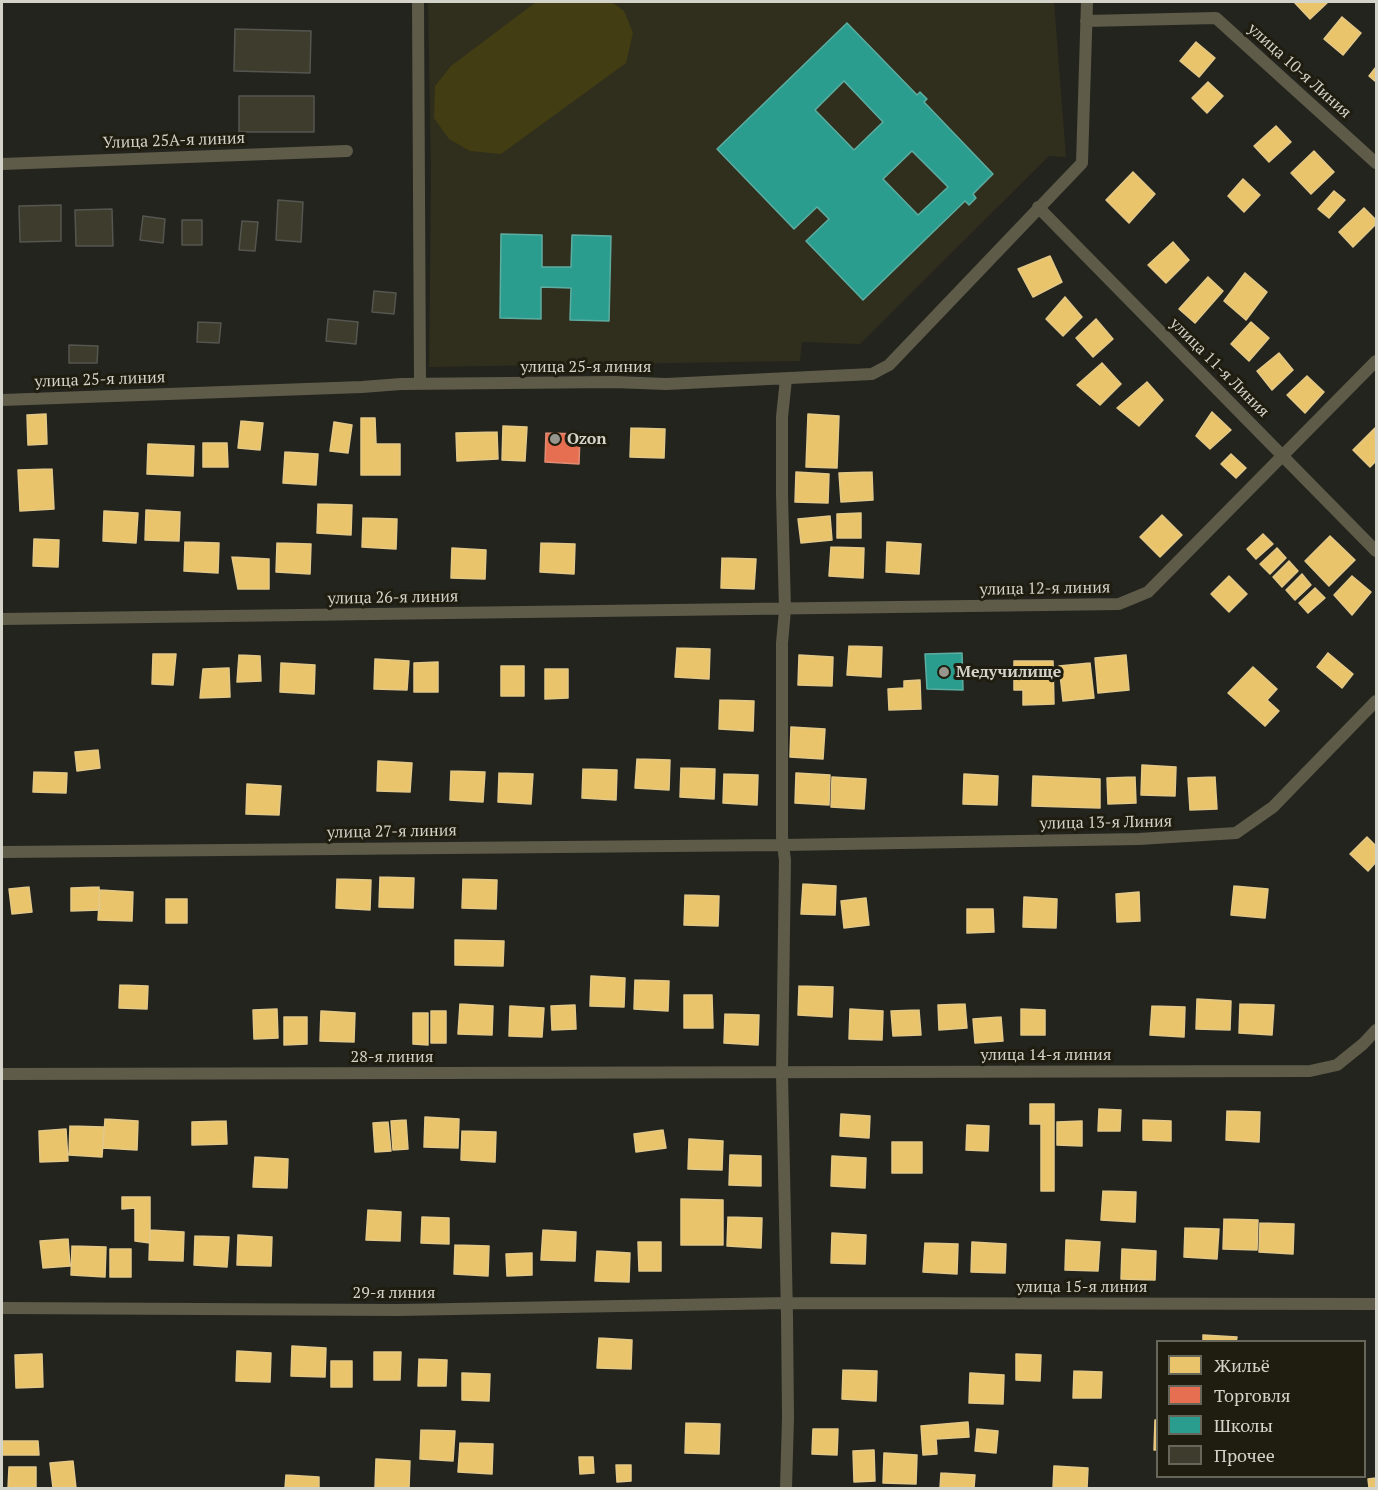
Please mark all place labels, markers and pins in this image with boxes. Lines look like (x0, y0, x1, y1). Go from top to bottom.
place label: Ozon (567, 429, 607, 449)
marker: Ozon (548, 432, 562, 446)
place label: Медучилище (956, 662, 1061, 682)
marker: Медучилище (937, 665, 951, 679)

